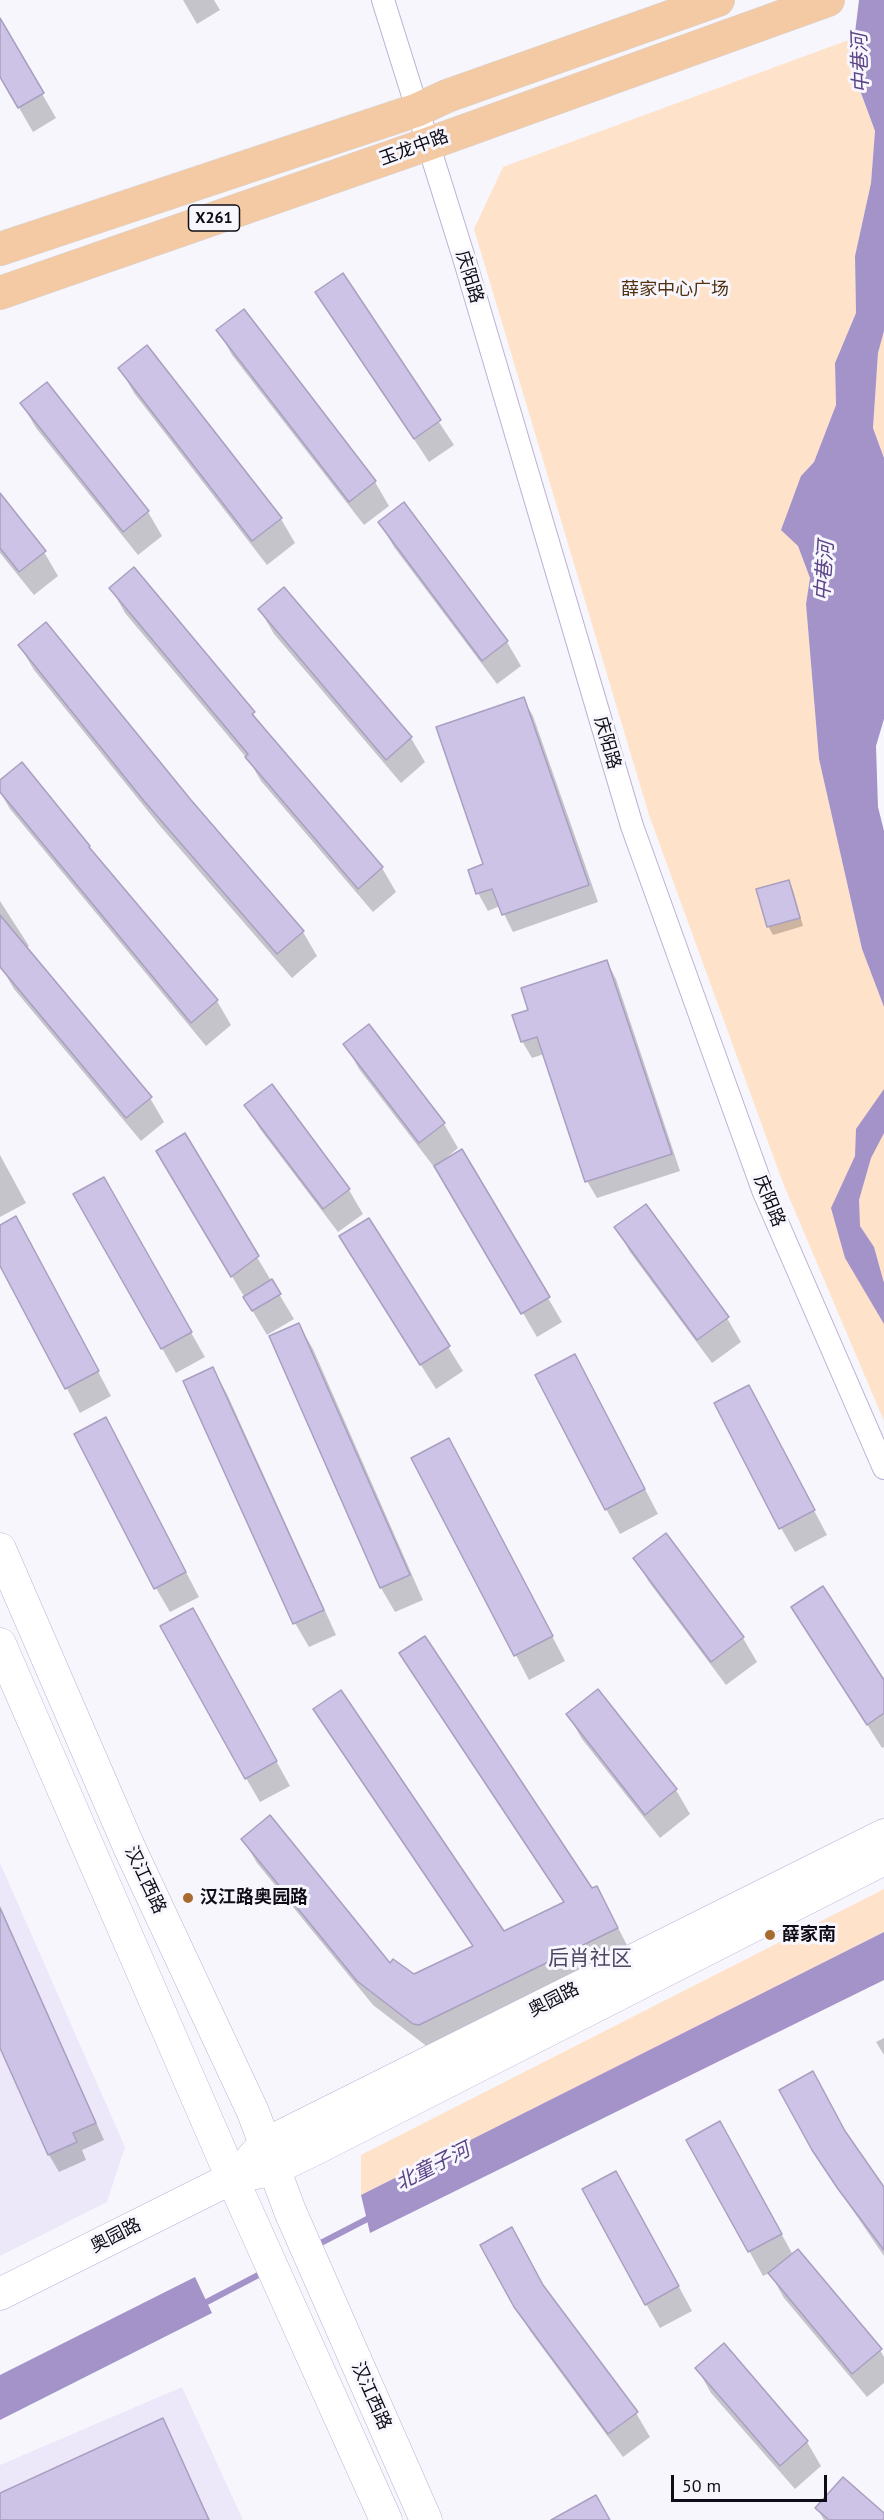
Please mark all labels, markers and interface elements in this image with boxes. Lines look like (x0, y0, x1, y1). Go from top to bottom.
water label: 中巷河 (848, 33, 874, 93)
street label: 玉龙中路 (376, 126, 452, 170)
road number: X261 (188, 205, 240, 231)
street label: 庆阳路 (451, 248, 487, 306)
park label: 薛家中心广场 (621, 279, 729, 301)
water label: 中巷河 (811, 540, 839, 602)
street label: 庆阳路 (589, 714, 625, 772)
street label: 庆阳路 (749, 1172, 789, 1230)
street label: 汉江西路 (120, 1843, 170, 1917)
place label: 汉江路奥园路 (200, 1887, 308, 1909)
marker: 汉江路奥园路 (181, 1891, 195, 1905)
place label: 薛家南 (782, 1924, 836, 1946)
marker: 薛家南 (763, 1928, 777, 1942)
district label: 后肖社区 (548, 1946, 632, 1972)
street label: 奥园路 (525, 1978, 583, 2022)
water label: 北童子河 (392, 2138, 474, 2196)
street label: 奥园路 (87, 2214, 145, 2258)
street label: 汉江西路 (346, 2359, 396, 2433)
scale bar (674, 2463, 830, 2501)
text: 50 m (682, 2474, 721, 2497)

